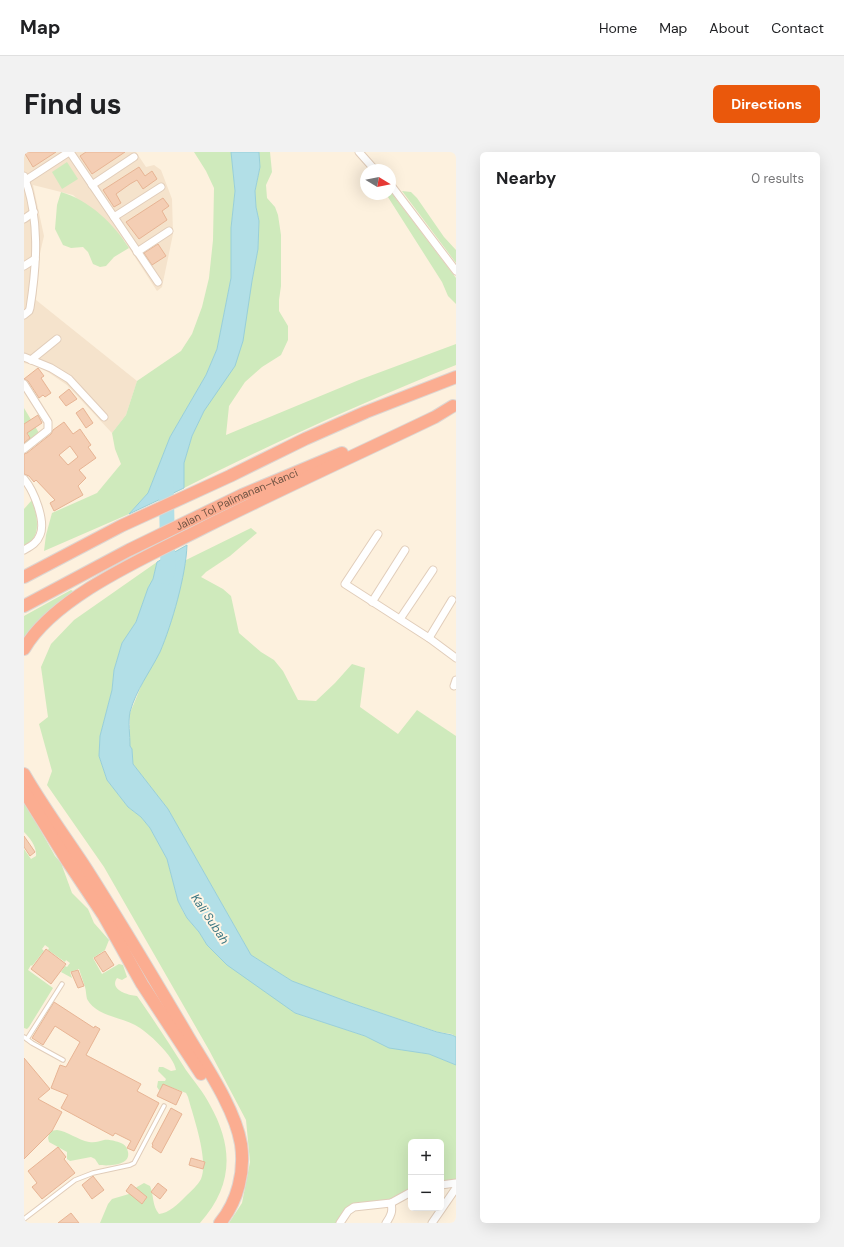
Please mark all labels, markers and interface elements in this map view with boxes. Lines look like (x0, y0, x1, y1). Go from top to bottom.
text: Map (20, 15, 60, 40)
text: Home (599, 19, 637, 37)
text: Map (659, 19, 687, 37)
text: About (709, 19, 749, 37)
text: Contact (771, 19, 824, 37)
button: Directions (713, 85, 820, 123)
text: Find us (24, 86, 122, 123)
north arrow (360, 164, 396, 200)
text: Nearby (496, 167, 556, 189)
text: 0 results (751, 170, 804, 187)
street label: Jalan Tol Palimanan–Kanci (173, 465, 300, 533)
water label: Kali Subah (187, 891, 233, 947)
map controls (408, 1139, 444, 1211)
button: + (408, 1139, 444, 1175)
button: − (408, 1175, 444, 1211)

